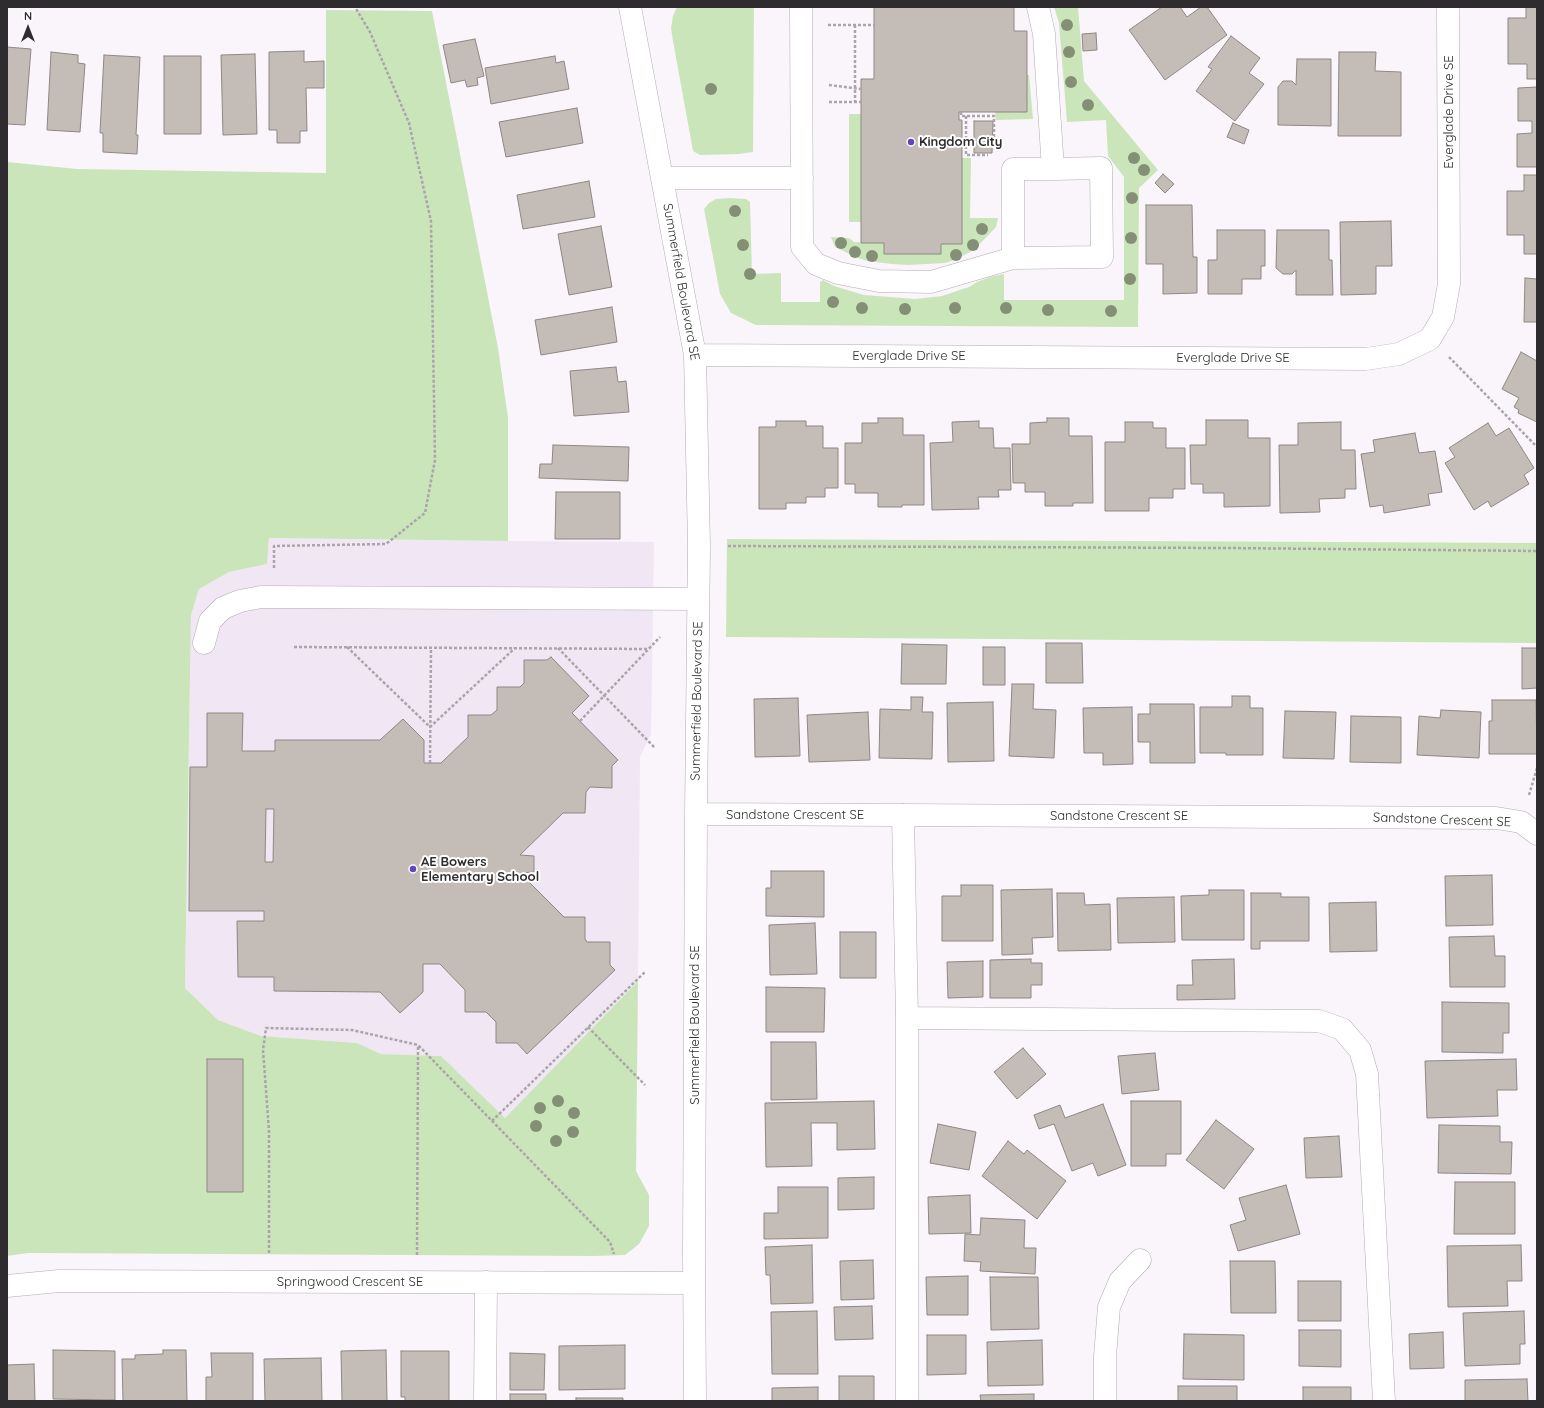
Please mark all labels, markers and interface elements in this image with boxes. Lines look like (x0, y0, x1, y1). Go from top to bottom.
north arrow (8, 8, 48, 48)
text: N (24, 9, 32, 23)
street label: Everglade Drive SE (1441, 55, 1457, 169)
place label: Kingdom City (919, 134, 1002, 150)
marker: Kingdom City (906, 137, 916, 147)
street label: Summerfield Boulevard SE (659, 202, 703, 362)
street label: Everglade Drive SE (852, 348, 966, 364)
street label: Everglade Drive SE (1176, 350, 1290, 366)
street label: Summerfield Boulevard SE (688, 621, 706, 781)
street label: Sandstone Crescent SE (726, 807, 864, 823)
street label: Sandstone Crescent SE (1050, 808, 1188, 824)
street label: Sandstone Crescent SE (1373, 810, 1511, 830)
place label: AE Bowers Elementary School (421, 854, 539, 885)
marker: AE Bowers Elementary School (408, 864, 418, 874)
street label: Summerfield Boulevard SE (687, 945, 703, 1105)
street label: Springwood Crescent SE (277, 1274, 423, 1290)

